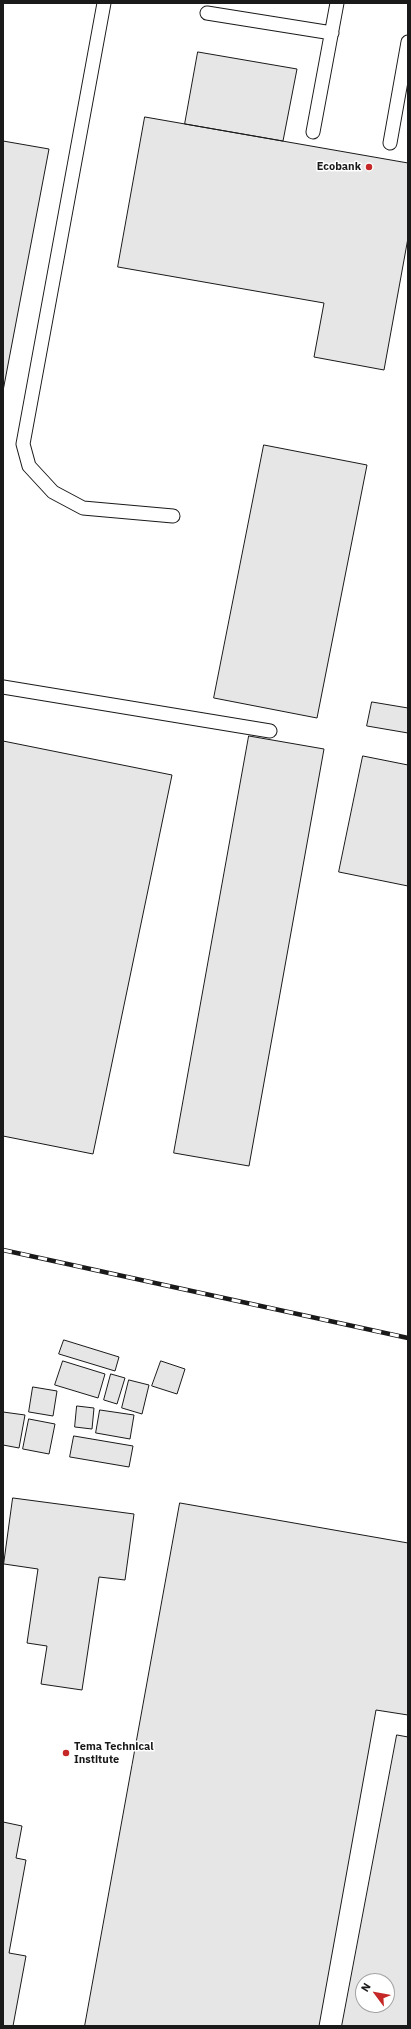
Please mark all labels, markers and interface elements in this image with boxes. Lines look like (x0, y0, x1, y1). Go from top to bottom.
place label: Ecobank (317, 160, 361, 174)
marker: Ecobank (364, 162, 374, 172)
place label: Tema Technical Institute (74, 1740, 154, 1766)
marker: Tema Technical Institute (61, 1748, 71, 1758)
north arrow (355, 1973, 395, 2013)
text: N (358, 1980, 374, 1994)

